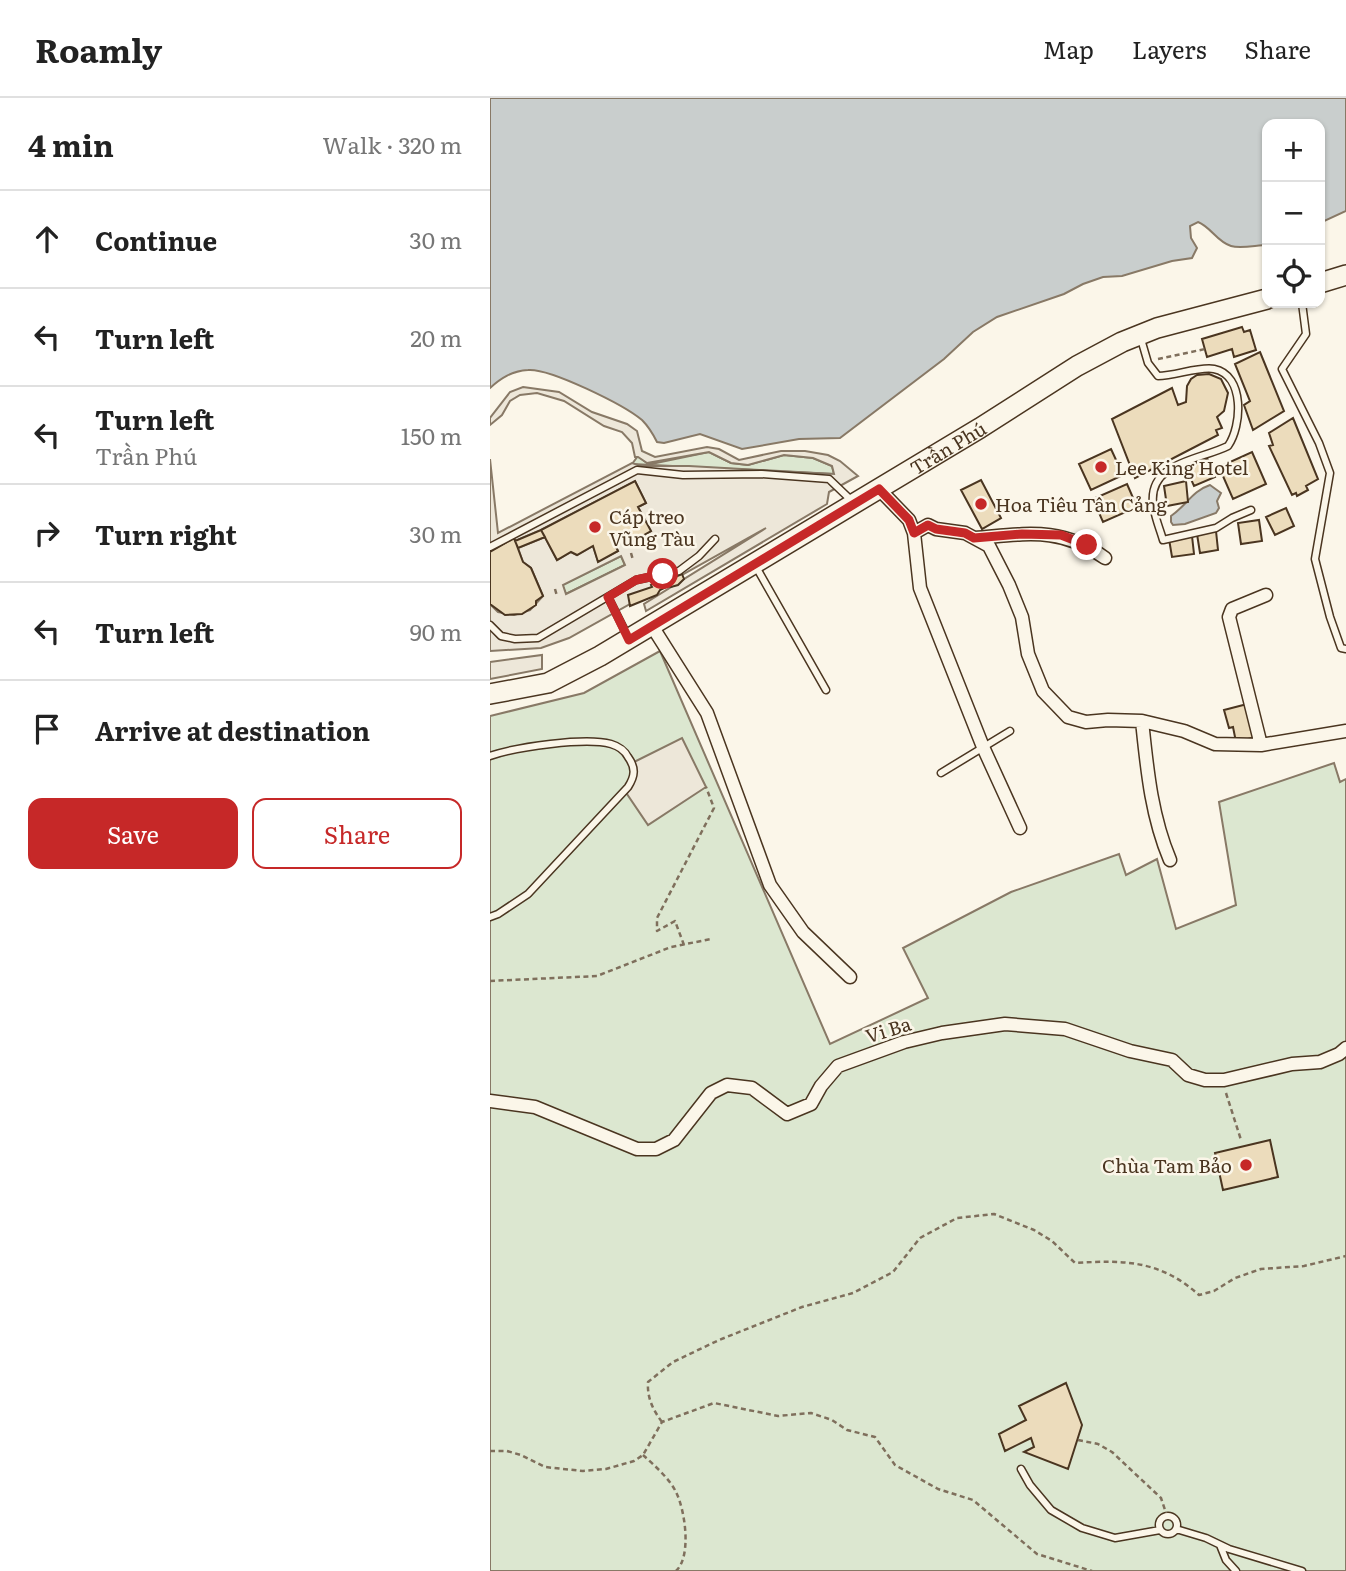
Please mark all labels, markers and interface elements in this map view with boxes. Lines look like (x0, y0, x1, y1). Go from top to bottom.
text: Roamly (35, 24, 162, 73)
text: Map (1043, 31, 1094, 66)
text: Layers (1132, 31, 1206, 66)
text: Share (1244, 31, 1311, 66)
map controls (1262, 119, 1325, 308)
button: + (1262, 119, 1325, 182)
text: 4 min (28, 122, 114, 166)
text: Walk · 320 m (323, 127, 462, 161)
button: − (1262, 182, 1325, 245)
icon: ahead (28, 220, 66, 258)
text: Continue (95, 220, 217, 259)
text: 30 m (409, 222, 462, 256)
button: locate (1262, 245, 1325, 308)
icon: left (28, 318, 66, 356)
text: Turn left (95, 318, 214, 357)
text: 20 m (410, 320, 462, 354)
text: Turn left (95, 399, 214, 438)
street label: Trần Phú (904, 414, 991, 481)
icon: left (28, 416, 66, 454)
text: 150 m (401, 418, 462, 452)
text: Trần Phú (95, 438, 197, 472)
place label: Lee King Hotel (1115, 453, 1248, 481)
marker: Lee King Hotel (1093, 459, 1109, 475)
place label: Hoa Tiêu Tân Cảng (995, 490, 1168, 518)
marker: Hoa Tiêu Tân Cảng (973, 496, 989, 512)
place label: Cáp treo Vũng Tàu (609, 502, 695, 552)
icon: right (28, 514, 66, 552)
text: Turn right (95, 514, 237, 553)
text: 30 m (409, 516, 462, 550)
marker: Cáp treo Vũng Tàu (587, 519, 603, 535)
route end (1071, 529, 1102, 560)
route start (647, 558, 678, 589)
icon: left (28, 612, 66, 650)
text: Turn left (95, 612, 214, 651)
text: 90 m (410, 614, 462, 648)
icon: arrive (28, 710, 66, 748)
text: Arrive at destination (95, 710, 370, 749)
button: Save (28, 798, 238, 869)
button: Share (252, 798, 462, 869)
street label: Vi Ba (862, 1009, 915, 1049)
place label: Chùa Tam Bảo (1102, 1151, 1232, 1179)
marker: Chùa Tam Bảo (1238, 1157, 1254, 1173)

